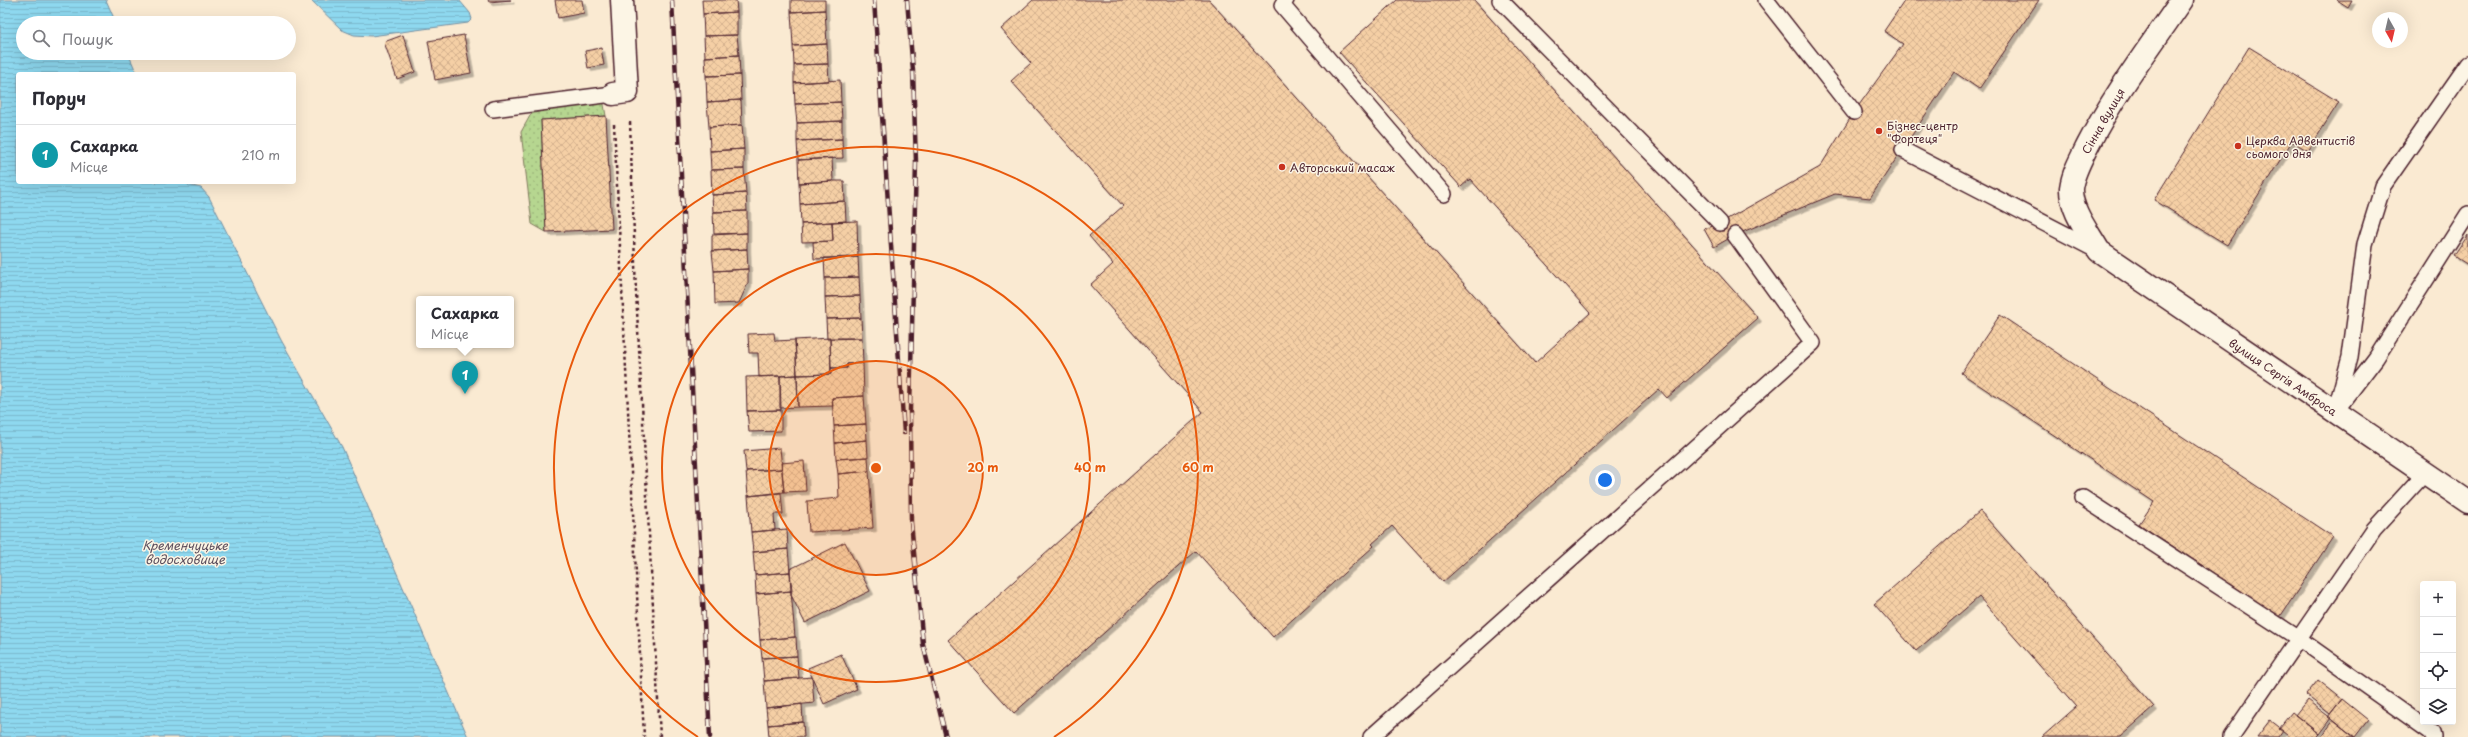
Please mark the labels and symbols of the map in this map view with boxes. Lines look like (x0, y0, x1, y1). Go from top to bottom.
north arrow (2372, 12, 2408, 48)
street label: Сінна вулиця (2077, 85, 2129, 157)
place label: Бізнес-центр "Фортеця" (1887, 117, 1959, 147)
marker: Бізнес-центр "Фортеця" (1874, 126, 1884, 136)
place label: Церква Адвентистів сьомого дня (2246, 132, 2355, 162)
marker: Церква Адвентистів сьомого дня (2233, 141, 2243, 151)
place label: Авторський масаж (1290, 159, 1395, 176)
marker: Авторський масаж (1277, 162, 1287, 172)
street label: вулиця Сергія Амброса (2225, 334, 2341, 420)
pin: 1 (452, 361, 478, 394)
text: 20 m (967, 458, 999, 476)
text: 40 m (1074, 458, 1106, 476)
text: 60 m (1182, 458, 1214, 476)
centre of rings (869, 461, 883, 475)
your location (1595, 470, 1615, 490)
water label: Кременчуцьке водосховище (142, 536, 228, 568)

